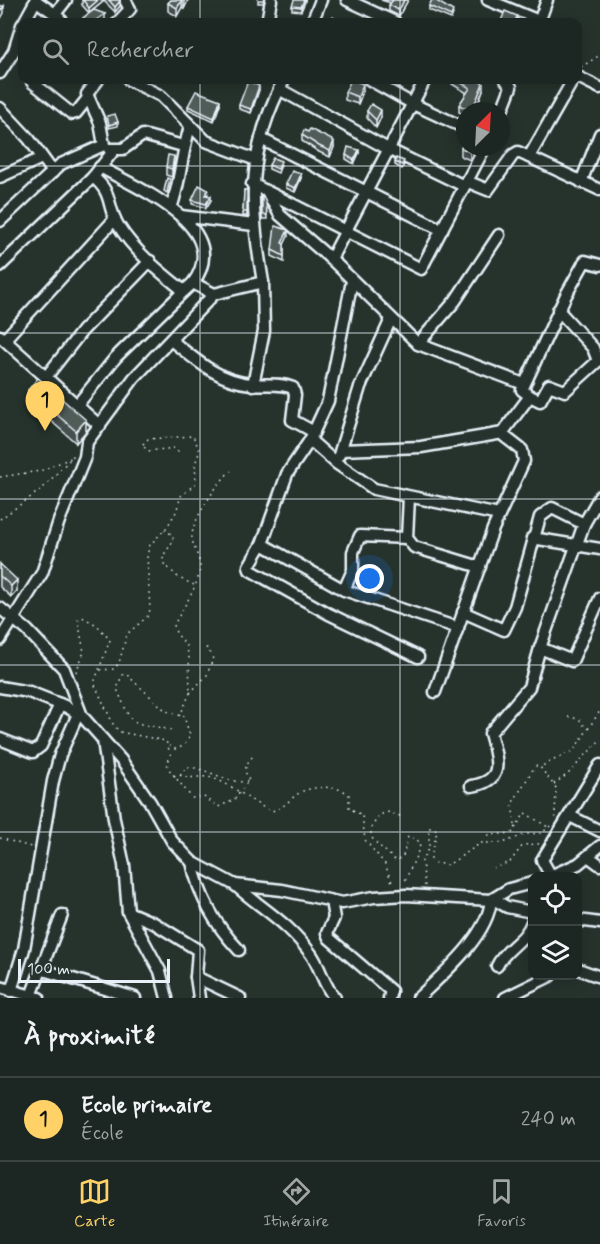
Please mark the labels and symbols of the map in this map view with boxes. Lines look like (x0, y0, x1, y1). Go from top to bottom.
north arrow (456, 102, 510, 156)
pin: 1 (26, 382, 64, 431)
your location (355, 564, 384, 593)
scale bar (18, 956, 170, 984)

